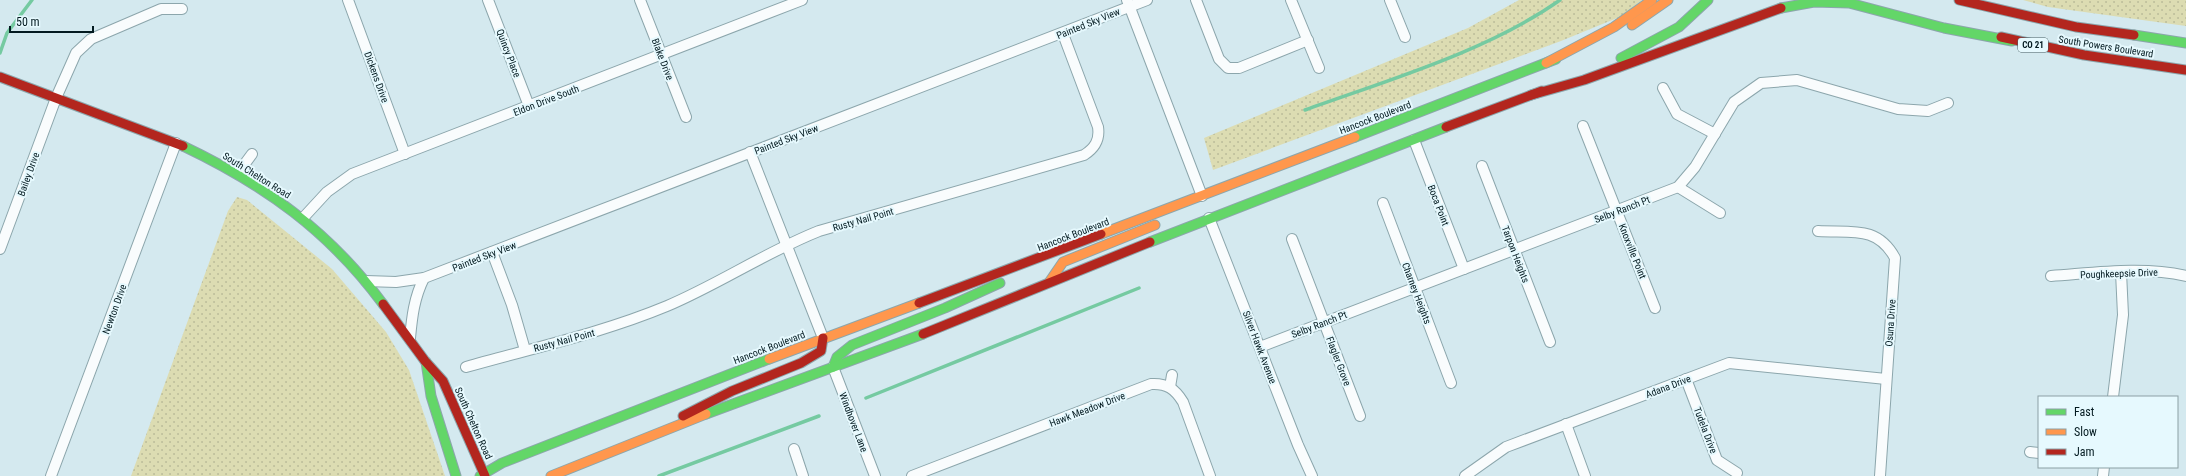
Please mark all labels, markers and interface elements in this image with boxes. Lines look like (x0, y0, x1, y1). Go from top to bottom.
street label: Painted Sky View (1055, 6, 1122, 41)
scale bar (10, 8, 93, 34)
text: 50 m (16, 15, 40, 29)
street label: Quincy Place (494, 27, 523, 79)
street label: South Powers Boulevard (2058, 34, 2154, 59)
street label: Blake Drive (650, 37, 676, 82)
road number: CO 21 (2018, 38, 2048, 52)
street label: Dickens Drive (362, 50, 391, 104)
street label: Eldon Drive South (512, 83, 581, 118)
street label: Hancock Boulevard (1338, 99, 1413, 136)
street label: Painted Sky View (753, 122, 820, 157)
street label: Bailey Drive (15, 150, 42, 198)
street label: South Chelton Road (221, 150, 293, 201)
street label: Boca Point (1426, 183, 1451, 227)
street label: Selby Ranch Pt (1593, 194, 1652, 225)
street label: Rusty Nail Point (832, 206, 895, 233)
street label: Hancock Boulevard (1036, 216, 1111, 253)
street label: Knoxville Point (1617, 222, 1649, 280)
street label: Tarpon Heights (1500, 224, 1532, 285)
street label: Painted Sky View (451, 239, 518, 274)
street label: Charney Heights (1400, 261, 1433, 326)
street label: Poughkeepsie Drive (2080, 267, 2158, 280)
street label: Newton Drive (100, 282, 129, 336)
street label: Osuna Drive (1883, 299, 1898, 347)
street label: Silver Hawk Avenue (1241, 309, 1279, 385)
street label: Selby Ranch Pt (1290, 309, 1349, 340)
street label: Rusty Nail Point (532, 327, 596, 354)
street label: Hancock Boulevard (732, 329, 807, 366)
street label: Flagler Grove (1324, 335, 1353, 388)
street label: Adana Drive (1644, 373, 1693, 400)
street label: South Chelton Road (453, 385, 494, 461)
street label: Hawk Meadow Drive (1048, 390, 1127, 429)
street label: Windhover Lane (837, 391, 870, 454)
legend (2038, 396, 2178, 468)
text: Fast (2074, 405, 2095, 419)
street label: Tudela Drive (1692, 406, 1719, 455)
text: Slow (2074, 425, 2097, 439)
text: Jam (2074, 445, 2095, 459)

